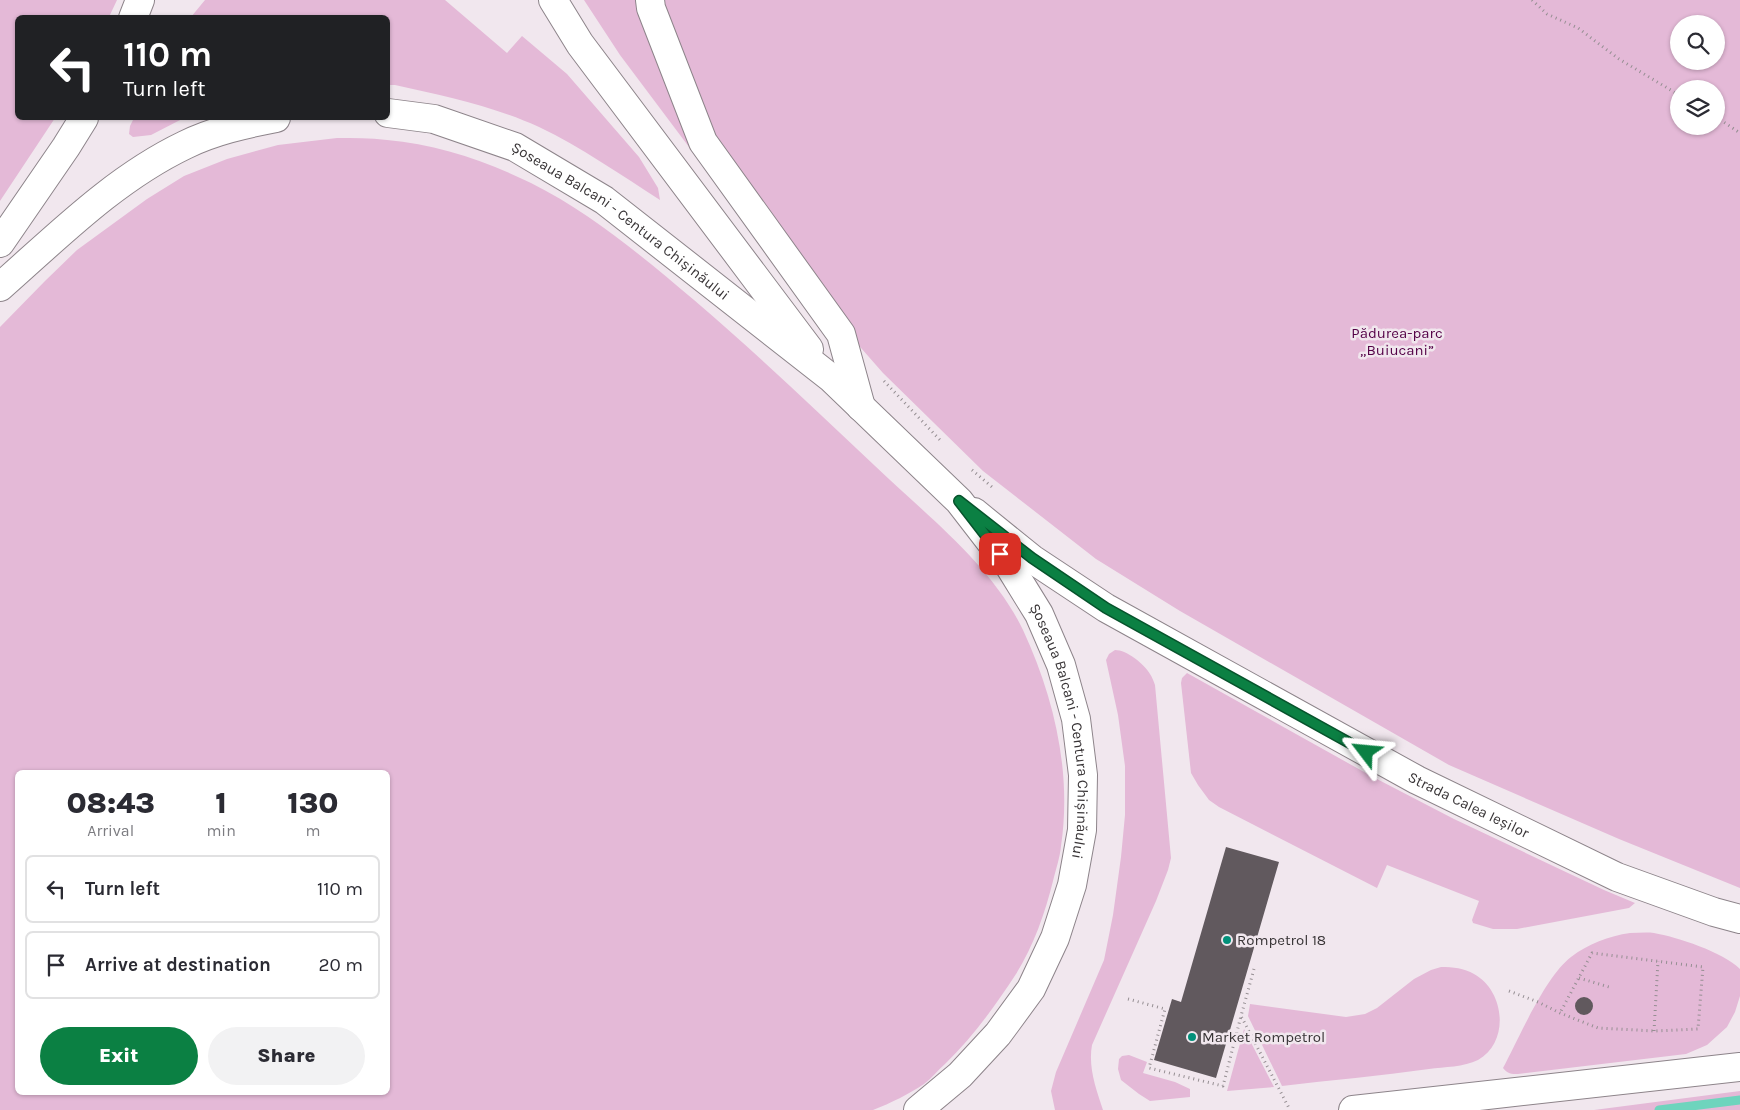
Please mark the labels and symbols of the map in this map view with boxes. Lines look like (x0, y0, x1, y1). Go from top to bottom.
street label: Șoseaua Balcani - Centura Chișinăului (508, 138, 733, 304)
park label: Pădurea-parc „Buiucani” (1351, 324, 1443, 359)
pin (979, 533, 1021, 575)
street label: Șoseaua Balcani - Centura Chișinăului (1026, 600, 1092, 860)
position arrow (1339, 725, 1391, 777)
street label: Strada Calea Ieșilor (1405, 768, 1532, 842)
place label: Rompetrol 18 (1237, 931, 1326, 949)
marker: Rompetrol 18 (1221, 934, 1233, 946)
place label: Market Rompetrol (1202, 1028, 1325, 1046)
marker: Market Rompetrol (1186, 1031, 1198, 1043)

